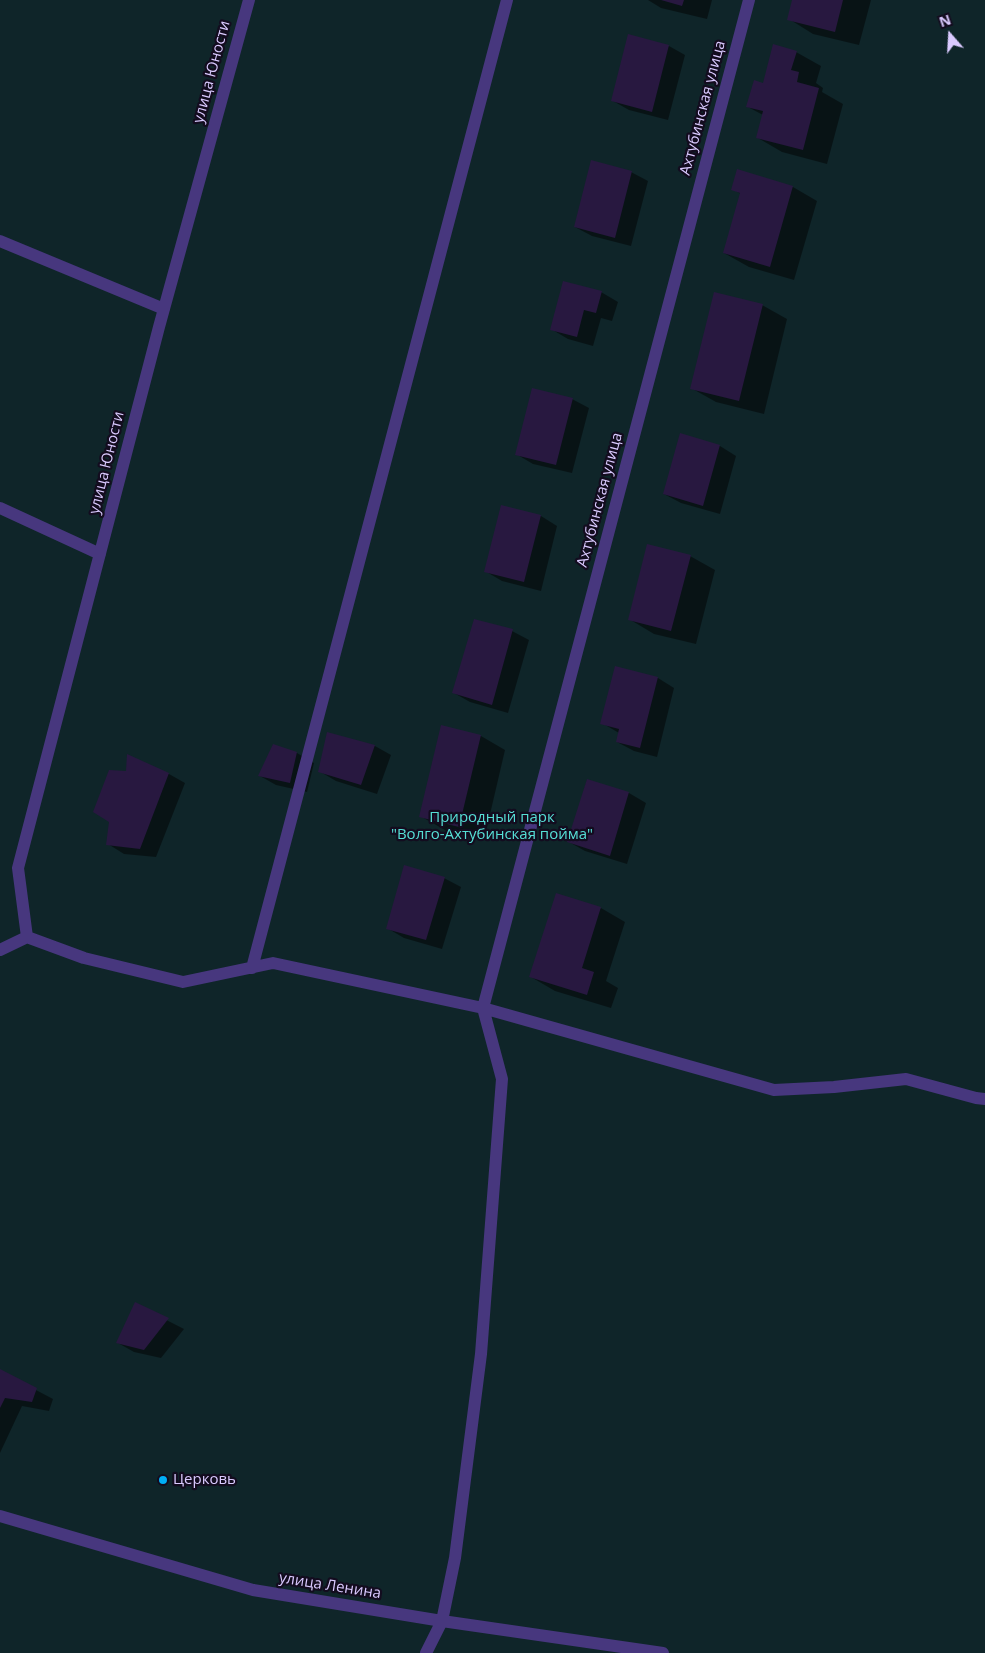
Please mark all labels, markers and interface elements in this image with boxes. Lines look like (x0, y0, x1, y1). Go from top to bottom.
north arrow (925, 10, 975, 60)
text: N (936, 10, 953, 31)
street label: улица Юности (190, 19, 234, 125)
street label: Ахтубинская улица (676, 39, 730, 177)
street label: улица Юности (86, 410, 128, 516)
street label: Ахтубинская улица (573, 431, 627, 569)
park label: Природный парк "Волго-Ахтубинская пойма" (391, 809, 593, 844)
place label: Церковь (173, 1471, 236, 1489)
marker: Церковь (157, 1474, 169, 1486)
street label: улица Ленина (278, 1569, 382, 1603)

